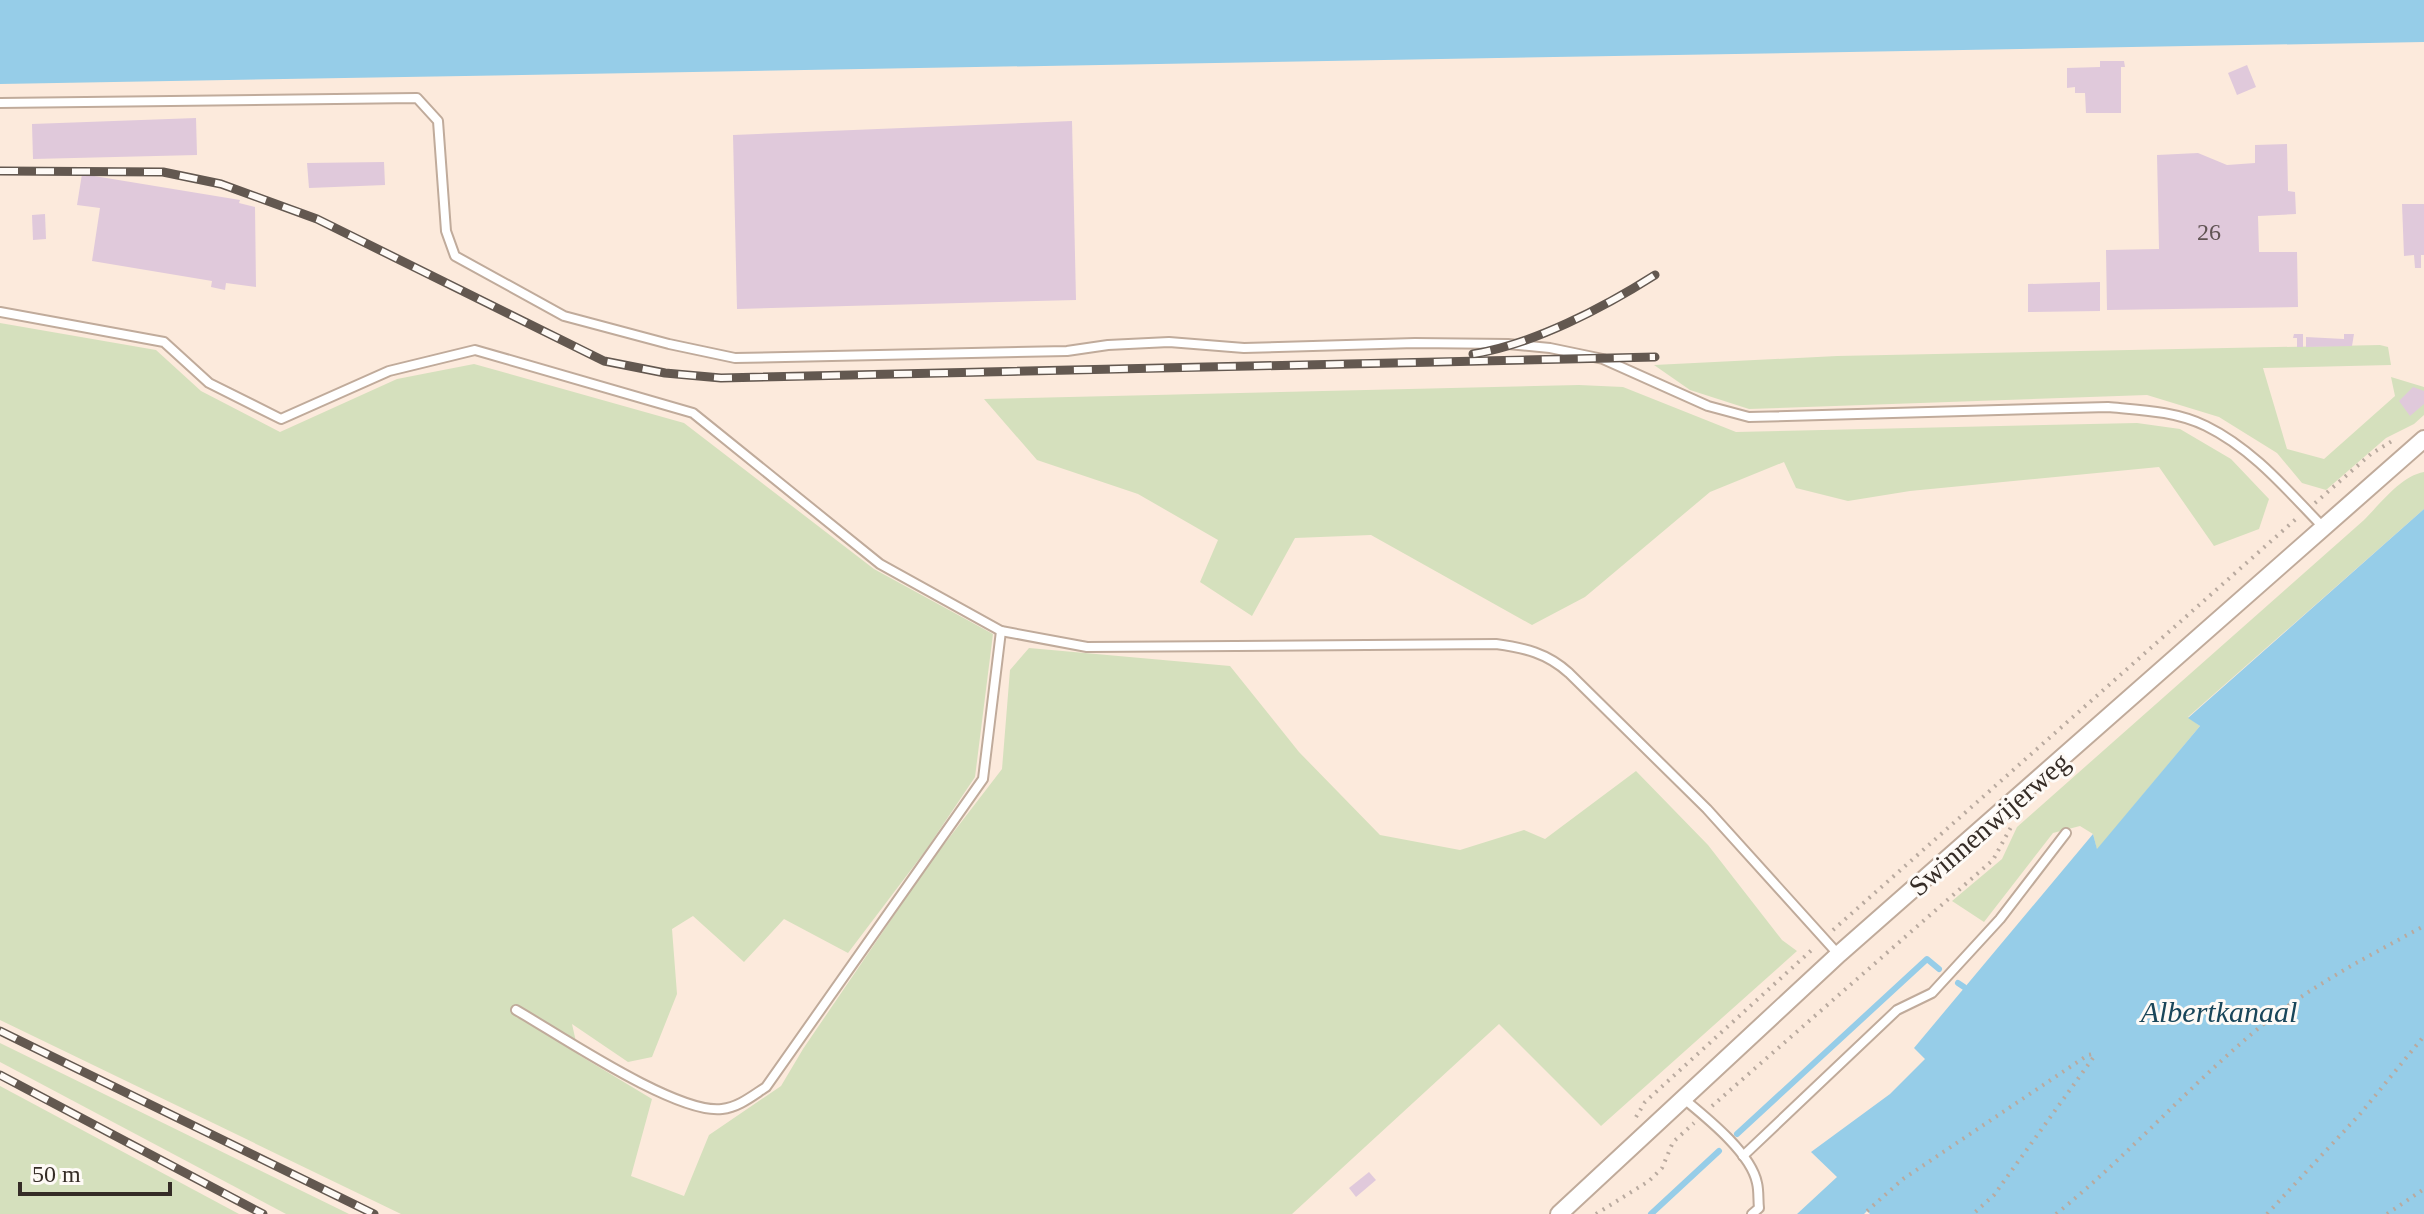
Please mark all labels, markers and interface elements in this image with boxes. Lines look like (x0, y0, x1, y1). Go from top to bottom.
house number: 26 (2197, 219, 2221, 245)
street label: Swinnenwijerweg (1903, 746, 2075, 902)
water label: Albertkanaal (2139, 995, 2297, 1028)
scale bar (20, 1146, 170, 1196)
text: 50 m (32, 1161, 81, 1187)

